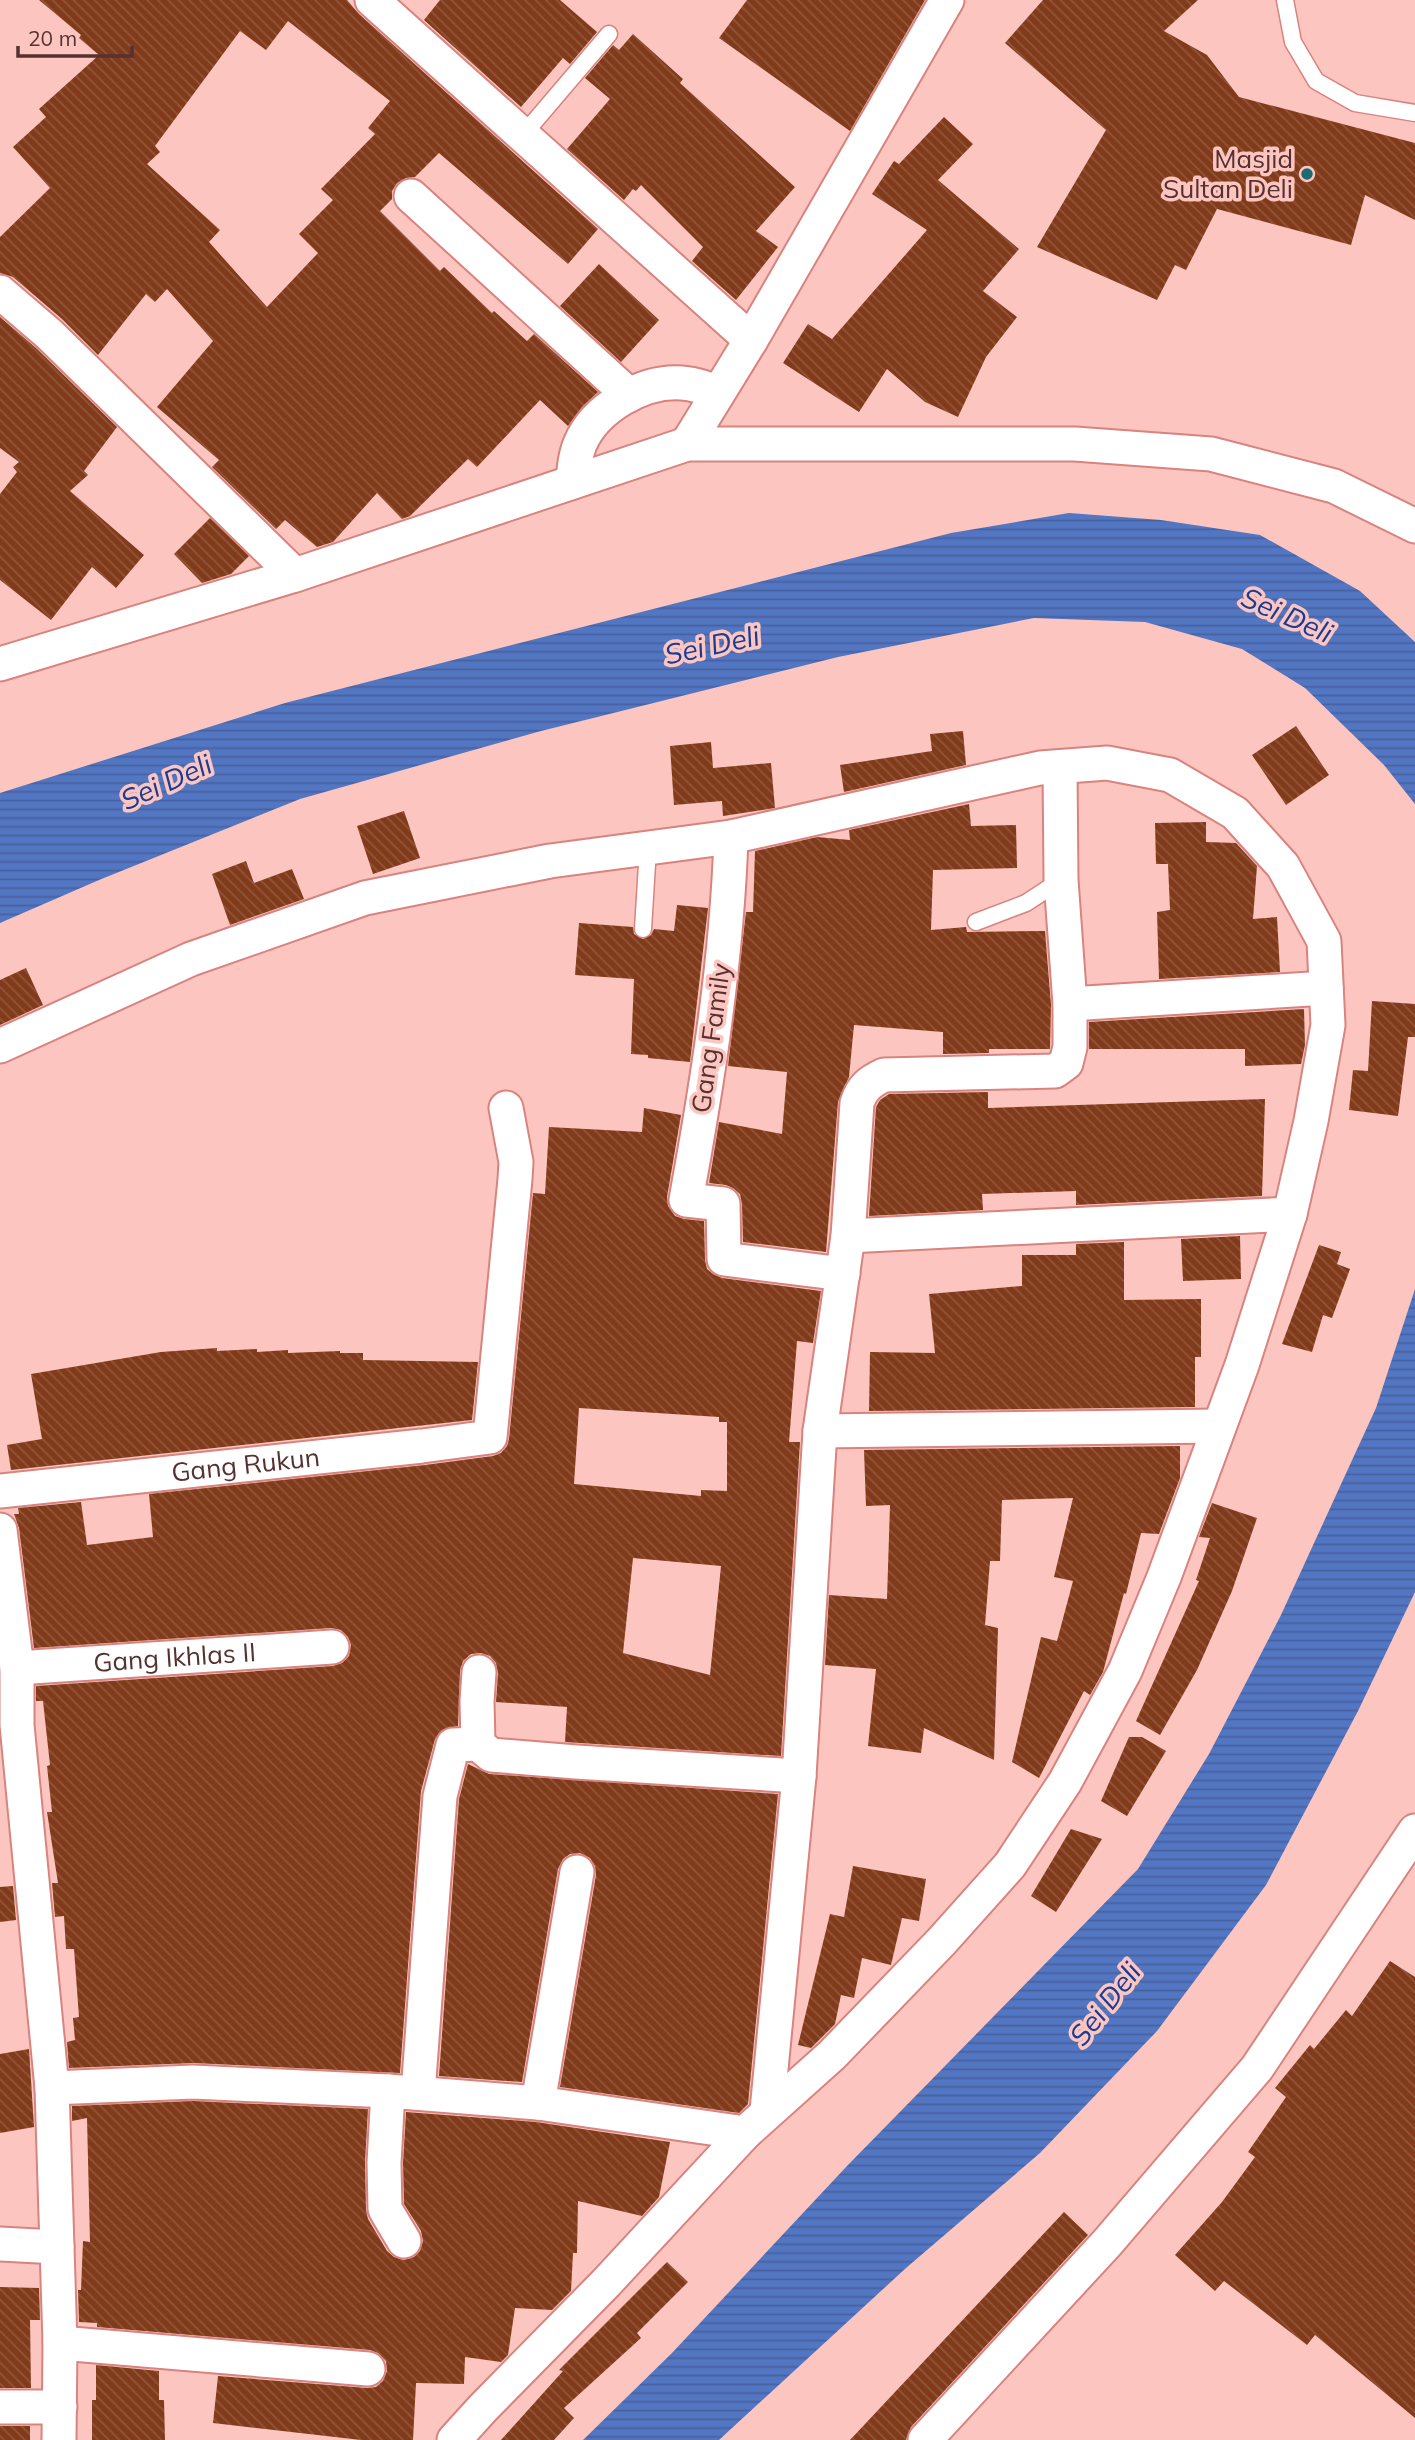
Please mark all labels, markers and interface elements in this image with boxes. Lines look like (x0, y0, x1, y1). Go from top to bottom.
scale bar (18, 14, 131, 58)
text: 20 m (28, 25, 77, 51)
place label: Masjid Sultan Deli (1163, 142, 1293, 205)
marker: Masjid Sultan Deli (1299, 166, 1315, 182)
water label: Sei Deli (1236, 579, 1339, 650)
water label: Sei Deli (661, 617, 763, 672)
water label: Sei Deli (115, 746, 217, 817)
street label: Gang Family (684, 961, 737, 1115)
street label: Gang Rukun (170, 1440, 321, 1489)
street label: Gang Ikhlas II (92, 1635, 257, 1679)
water label: Sei Deli (1061, 1955, 1148, 2052)

